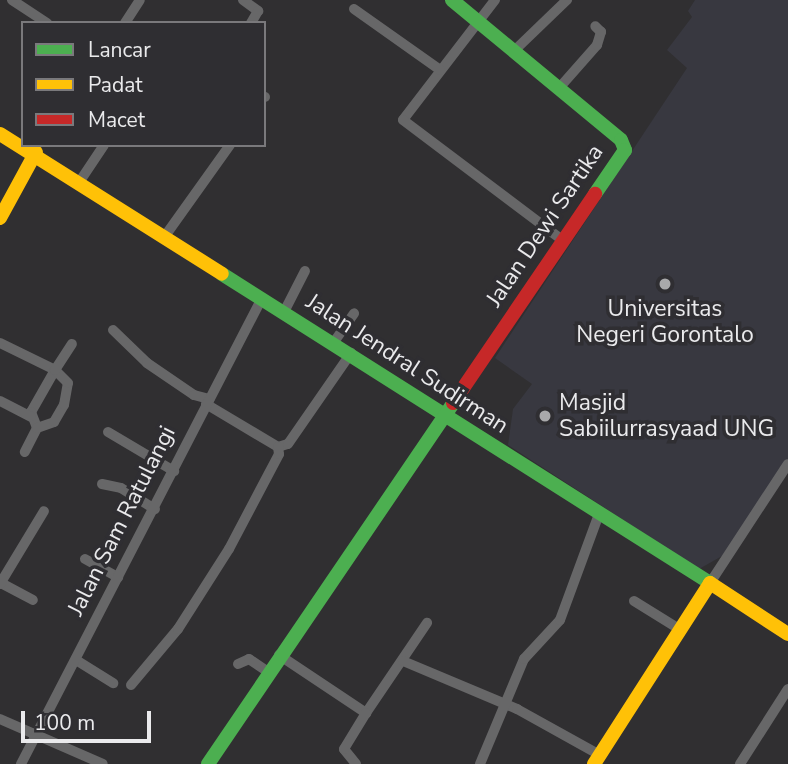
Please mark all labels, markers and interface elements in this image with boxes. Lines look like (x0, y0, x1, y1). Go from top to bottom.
legend (21, 21, 266, 147)
text: Lancar (88, 36, 151, 64)
text: Padat (88, 71, 143, 99)
text: Macet (88, 106, 145, 134)
street label: Jalan Dewi Sartika (481, 140, 609, 312)
marker: Universitas Negeri Gorontalo (657, 276, 673, 292)
street label: Jalan Jendral Sudirman (301, 288, 513, 440)
place label: Universitas Negeri Gorontalo (576, 295, 754, 349)
place label: Masjid Sabiilurrasyaad UNG (559, 389, 774, 443)
marker: Masjid Sabiilurrasyaad UNG (537, 408, 553, 424)
street label: Jalan Sam Ratulangi (62, 422, 182, 620)
scale bar (24, 698, 154, 742)
text: 100 m (34, 709, 95, 737)

